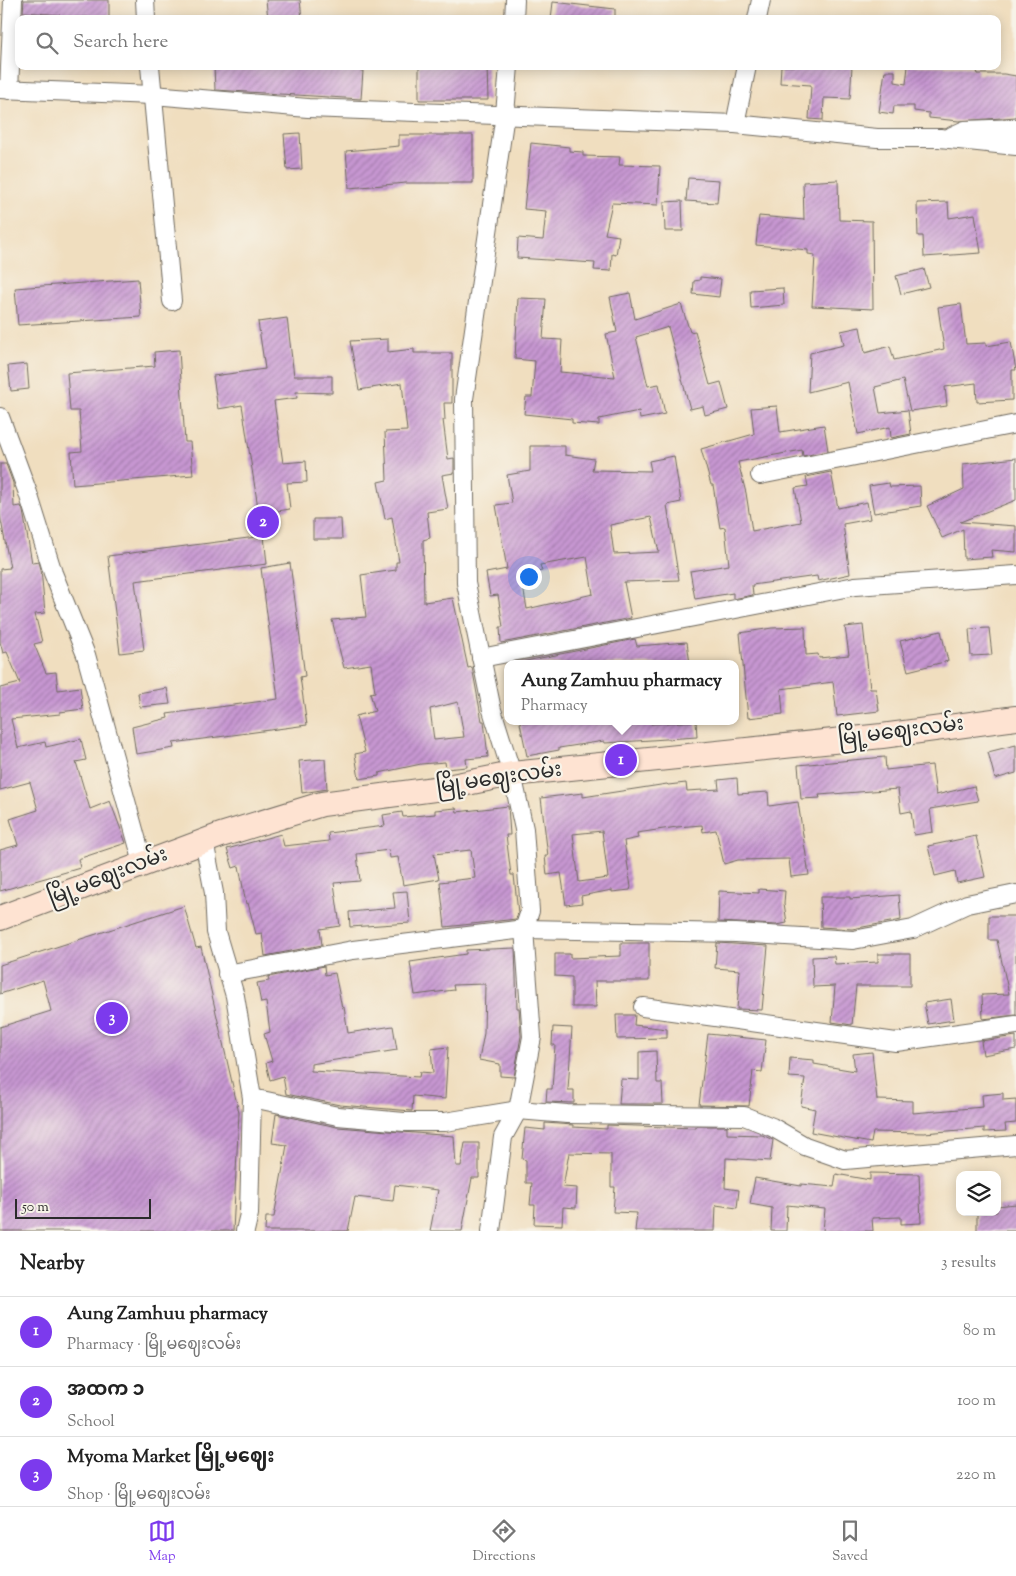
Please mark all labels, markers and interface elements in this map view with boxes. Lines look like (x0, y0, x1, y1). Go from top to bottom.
search box (15, 15, 1001, 70)
icon: search (33, 29, 61, 57)
text: Search here (73, 29, 168, 56)
pin: 2 (247, 503, 279, 541)
your location (516, 564, 542, 590)
popup (504, 660, 739, 725)
text: Aung Zamhuu pharmacy (521, 668, 722, 695)
text: Pharmacy (521, 695, 588, 718)
street label: မြို့မဈေးလမ်း (836, 706, 966, 755)
pin: 1 (605, 741, 637, 779)
street label: မြို့မဈေးလမ်း (434, 752, 564, 803)
street label: မြို့မဈေးလမ်း (42, 838, 172, 914)
pin: 3 (96, 999, 128, 1037)
map controls (956, 1171, 1001, 1216)
button: layers (956, 1171, 1001, 1216)
scale bar (15, 1196, 151, 1219)
text: 50 m (22, 1198, 49, 1218)
text: Nearby (20, 1249, 85, 1279)
text: 3 results (941, 1252, 996, 1275)
text: Aung Zamhuu pharmacy (67, 1301, 268, 1328)
text: 1 (33, 1320, 39, 1343)
text: 80 m (963, 1320, 996, 1343)
text: Pharmacy · မြို့မဈေးလမ်း (67, 1334, 241, 1357)
text: အထက ၁ (67, 1377, 144, 1404)
text: 2 (32, 1390, 40, 1413)
text: 100 m (957, 1390, 996, 1413)
text: School (67, 1411, 115, 1434)
text: Myoma Market မြို့မဈေး (67, 1444, 275, 1471)
text: 3 (33, 1464, 39, 1487)
text: 220 m (956, 1464, 996, 1487)
text: Shop · မြို့မဈေးလမ်း (67, 1484, 211, 1507)
tab: Map (148, 1517, 176, 1567)
tab: Directions (472, 1517, 536, 1567)
tab: Saved (832, 1517, 868, 1567)

